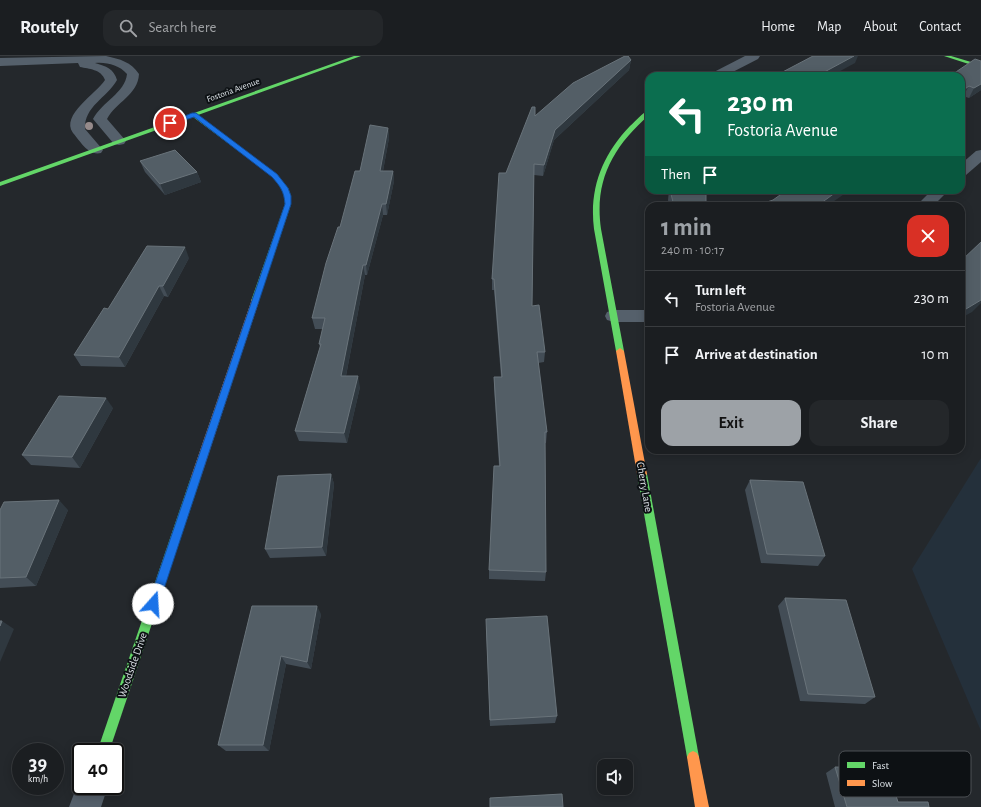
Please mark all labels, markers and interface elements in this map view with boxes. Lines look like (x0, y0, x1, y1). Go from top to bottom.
search box (103, 10, 383, 46)
icon: search (117, 17, 139, 39)
text: Routely (20, 18, 79, 37)
text: Search here (149, 20, 216, 35)
text: Home (761, 20, 795, 34)
text: Map (817, 20, 841, 34)
text: About (863, 20, 897, 34)
text: Contact (919, 20, 961, 34)
street label: Fostoria Avenue (206, 77, 261, 104)
icon: left (661, 88, 713, 140)
text: 230 m (727, 89, 794, 117)
pin (153, 106, 187, 140)
icon: arrive (159, 112, 181, 134)
text: Fostoria Avenue (727, 122, 838, 140)
icon: arrive (699, 164, 721, 186)
text: Then (661, 167, 691, 182)
button: close (907, 215, 949, 257)
text: 1 min (661, 216, 712, 240)
text: 240 m · 10:17 (661, 244, 724, 257)
text: Turn left (695, 283, 746, 298)
icon: left (661, 288, 683, 310)
text: 230 m (914, 291, 949, 306)
text: Fostoria Avenue (695, 301, 775, 314)
icon: arrive (661, 344, 683, 366)
text: Arrive at destination (695, 347, 818, 362)
text: 10 m (921, 347, 949, 362)
button: Exit (661, 400, 801, 446)
button: Share (809, 400, 949, 446)
street label: Cherry Lane (635, 461, 654, 513)
position arrow (132, 583, 174, 625)
street label: Woodside Drive (116, 631, 149, 699)
speed limit sign: 40 (72, 743, 124, 795)
legend (839, 751, 971, 797)
text: 39 (29, 754, 47, 774)
map controls (597, 759, 633, 795)
button: sound (597, 759, 633, 795)
text: Fast (872, 760, 890, 771)
text: km/h (28, 774, 48, 784)
text: Slow (872, 778, 893, 789)

